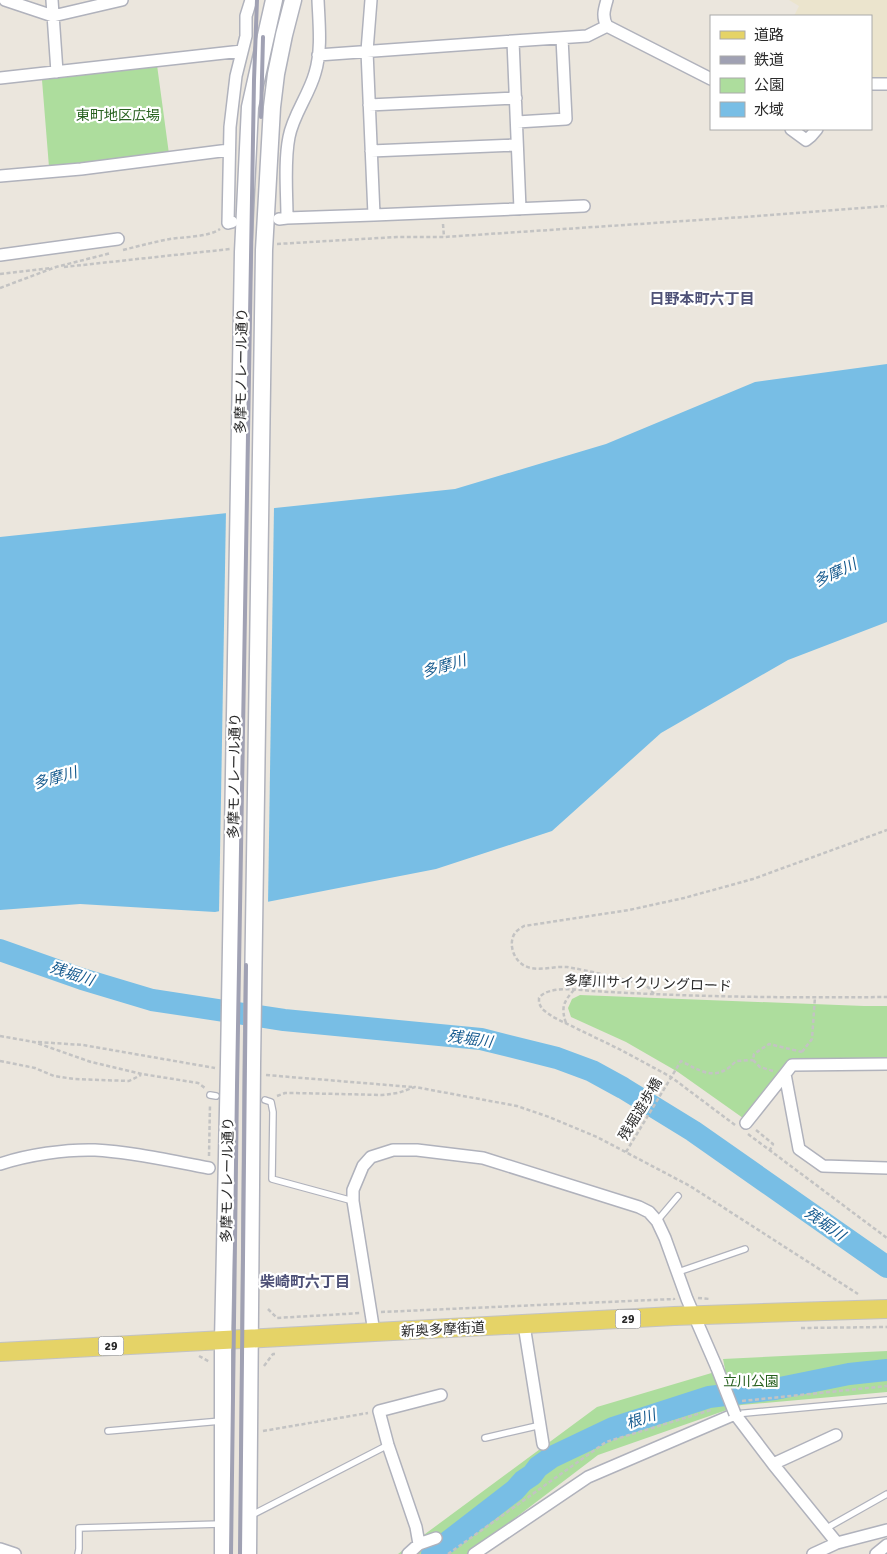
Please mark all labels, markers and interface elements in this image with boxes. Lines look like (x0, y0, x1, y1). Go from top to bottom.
legend (710, 15, 872, 130)
text: 道路 (754, 26, 784, 44)
text: 鉄道 (754, 51, 784, 69)
text: 公園 (754, 76, 784, 94)
text: 水域 (754, 101, 784, 119)
park label: 東町地区広場 (76, 107, 160, 124)
district label: 日野本町六丁目 (649, 290, 755, 308)
street label: 多摩モノレール通り (232, 308, 251, 434)
water label: 多摩川 (811, 554, 861, 591)
water label: 多摩川 (420, 651, 470, 681)
street label: 多摩モノレール通り (225, 713, 244, 839)
water label: 多摩川 (31, 763, 81, 793)
water label: 残堀川 (48, 958, 98, 990)
street label: 多摩川サイクリングロード (564, 972, 732, 995)
water label: 残堀川 (446, 1027, 496, 1051)
street label: 残堀遊歩橋 (615, 1075, 666, 1144)
street label: 多摩モノレール通り (218, 1117, 237, 1243)
water label: 残堀川 (801, 1204, 850, 1245)
district label: 柴崎町六丁目 (260, 1273, 350, 1291)
road number: 29 (616, 1310, 640, 1328)
street label: 新奥多摩街道 (401, 1319, 485, 1340)
road number: 29 (98, 1336, 124, 1355)
park label: 立川公園 (723, 1373, 779, 1390)
water label: 根川 (624, 1405, 660, 1432)

